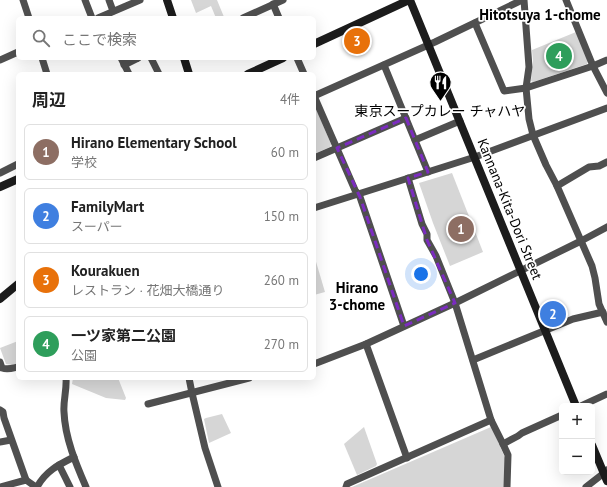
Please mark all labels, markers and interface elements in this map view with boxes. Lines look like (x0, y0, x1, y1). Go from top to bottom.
district label: Hitotsuya 1-chome (479, 5, 601, 24)
search box (16, 16, 316, 60)
pin: 3 (344, 26, 370, 56)
icon: search (30, 27, 52, 49)
text: ここで検索 (62, 30, 137, 49)
pin: 4 (546, 41, 572, 71)
restaurant icon: 東京スープカレー チャハヤ (427, 70, 453, 103)
text: 周辺 (32, 89, 66, 111)
text: 4件 (280, 91, 300, 108)
place label: 東京スープカレー チャハヤ (355, 102, 525, 120)
text: Hirano Elementary School (71, 133, 237, 152)
street label: Kannana-Kita-Dori Street (473, 136, 547, 282)
text: 1 (42, 144, 50, 161)
text: 60 m (271, 144, 299, 161)
text: 学校 (71, 154, 97, 171)
text: FamilyMart (71, 197, 144, 216)
text: 2 (42, 208, 50, 225)
text: 150 m (264, 208, 299, 225)
pin: 1 (448, 214, 474, 244)
text: スーパー (71, 218, 123, 235)
text: Kourakuen (71, 261, 140, 280)
your location (411, 264, 431, 284)
text: 3 (42, 272, 50, 289)
text: 260 m (264, 272, 299, 289)
district label: Hirano 3-chome (329, 278, 386, 314)
text: レストラン · 花畑大橋通り (71, 282, 224, 299)
pin: 2 (540, 299, 566, 329)
text: 一ツ家第二公園 (71, 326, 176, 345)
text: 4 (42, 336, 50, 353)
text: 270 m (264, 336, 299, 353)
text: 公園 (71, 347, 97, 364)
map controls (559, 403, 595, 475)
button: + (559, 403, 595, 439)
button: − (559, 439, 595, 475)

